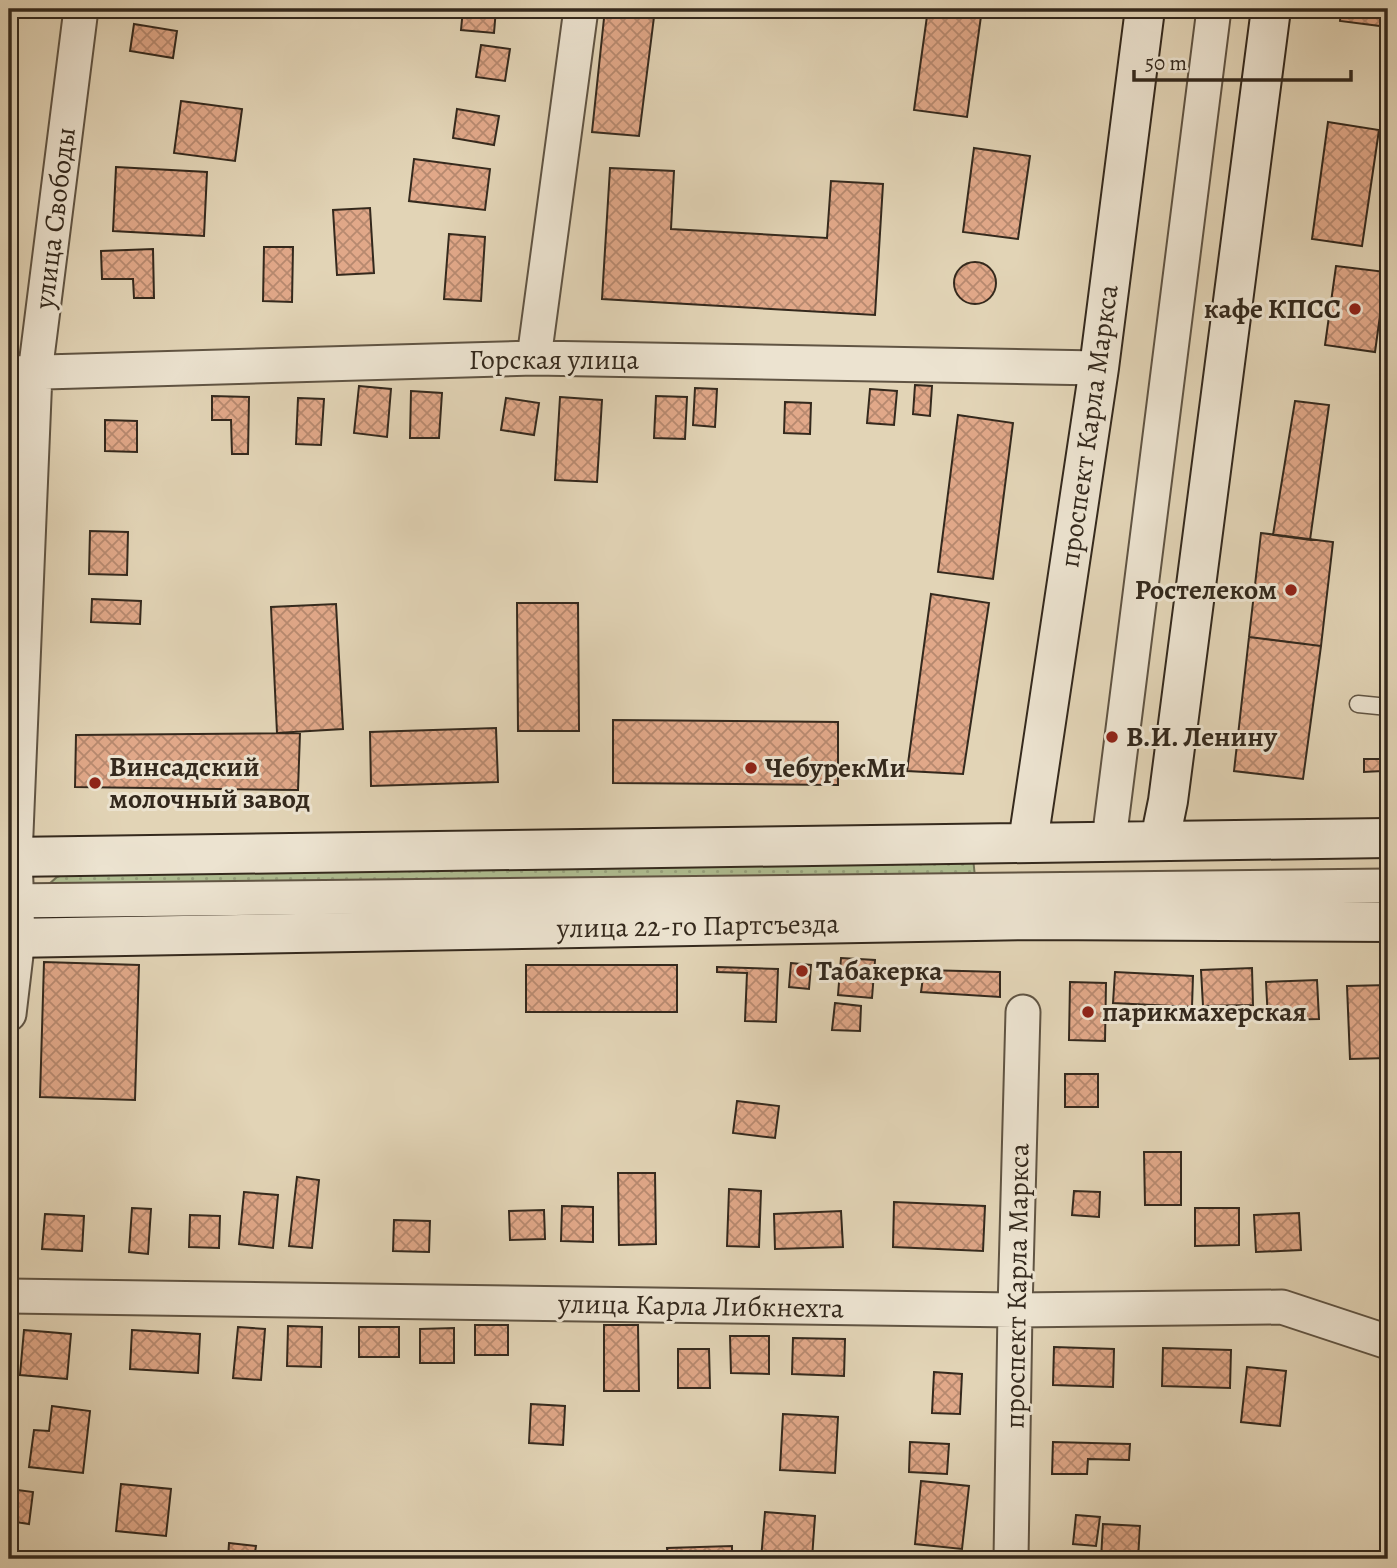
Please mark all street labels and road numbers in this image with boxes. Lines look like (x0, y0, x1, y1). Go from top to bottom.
street label: улица Свободы (25, 125, 85, 312)
street label: проспект Карла Маркса (1050, 282, 1128, 570)
street label: Горская улица (469, 341, 639, 379)
street label: улица 22-го Партсъезда (556, 905, 840, 947)
street label: проспект Карла Маркса (996, 1143, 1038, 1429)
street label: улица Карла Либкнехта (557, 1284, 844, 1327)

